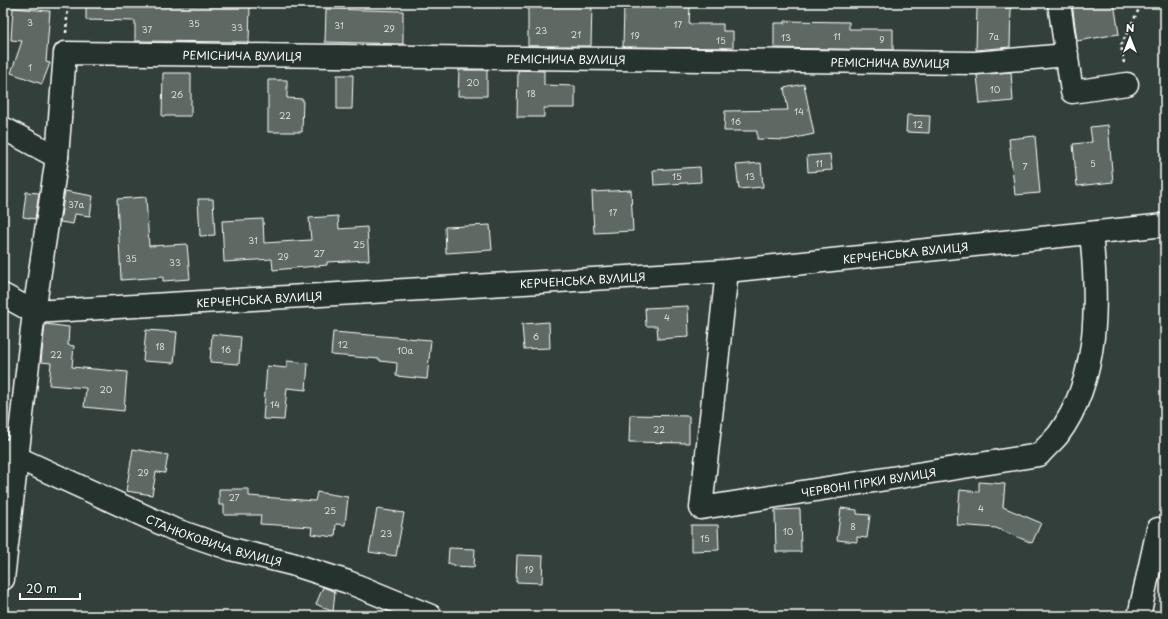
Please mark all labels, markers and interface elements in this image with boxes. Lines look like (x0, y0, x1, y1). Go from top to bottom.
house number: 3 (27, 15, 33, 29)
house number: 35 (188, 16, 200, 30)
house number: 17 (674, 17, 683, 31)
house number: 31 (334, 18, 344, 32)
north arrow (1110, 18, 1150, 58)
text: N (1126, 19, 1135, 36)
house number: 33 (231, 20, 243, 34)
house number: 29 (383, 21, 395, 35)
house number: 37 (142, 22, 152, 36)
house number: 23 (535, 23, 547, 37)
house number: 21 (571, 27, 581, 41)
house number: 19 (630, 28, 640, 42)
house number: 11 (833, 29, 841, 43)
house number: 7а (989, 29, 1000, 43)
house number: 13 (781, 30, 791, 44)
house number: 9 (879, 32, 885, 46)
house number: 15 (716, 33, 726, 47)
street label: РЕМІСНИЧА ВУЛИЦЯ (183, 46, 302, 64)
street label: РЕМІСНИЧА ВУЛИЦЯ (507, 49, 626, 68)
street label: РЕМІСНИЧА ВУЛИЦЯ (831, 53, 950, 71)
house number: 1 (28, 60, 32, 74)
house number: 20 (467, 75, 480, 89)
house number: 10 (990, 82, 1001, 96)
house number: 18 (526, 86, 536, 100)
house number: 26 (171, 87, 183, 101)
house number: 14 (794, 104, 804, 118)
house number: 22 (279, 108, 291, 122)
house number: 16 (731, 114, 741, 128)
house number: 12 (913, 117, 923, 131)
house number: 11 (815, 156, 823, 170)
house number: 5 (1090, 156, 1096, 170)
house number: 7 (1022, 159, 1028, 173)
house number: 15 (672, 169, 682, 183)
house number: 13 (745, 169, 755, 183)
house number: 37а (68, 197, 84, 211)
house number: 17 (609, 205, 618, 219)
house number: 31 (248, 233, 258, 247)
house number: 25 (353, 237, 365, 251)
street label: КЕРЧЕНСЬКА ВУЛИЦЯ (842, 237, 969, 267)
house number: 27 (313, 246, 325, 260)
house number: 29 (277, 249, 289, 263)
house number: 35 (125, 251, 137, 265)
house number: 33 (169, 255, 181, 269)
street label: КЕРЧЕНСЬКА ВУЛИЦЯ (519, 267, 646, 292)
street label: КЕРЧЕНСЬКА ВУЛИЦЯ (196, 286, 323, 311)
house number: 4 (664, 310, 670, 324)
house number: 6 (533, 329, 539, 343)
house number: 12 (338, 337, 348, 351)
house number: 18 (155, 339, 165, 353)
house number: 16 (221, 342, 231, 356)
house number: 10а (397, 343, 414, 357)
house number: 22 (50, 347, 62, 361)
house number: 20 (100, 382, 113, 396)
house number: 14 (270, 397, 280, 411)
house number: 22 (653, 422, 665, 436)
street label: ЧЕРВОНІ ГІРКИ ВУЛИЦЯ (800, 463, 937, 501)
house number: 29 (137, 465, 149, 479)
house number: 27 (228, 490, 240, 504)
house number: 4 (978, 501, 984, 515)
house number: 25 (324, 503, 336, 517)
street label: СТАНЮКОВИЧА ВУЛИЦЯ (143, 509, 284, 570)
house number: 8 (850, 519, 856, 533)
house number: 10 (783, 524, 794, 538)
house number: 23 (380, 526, 392, 540)
house number: 15 (700, 531, 710, 545)
house number: 19 (524, 562, 534, 576)
scale bar (20, 575, 80, 601)
text: 20 m (26, 579, 57, 597)

